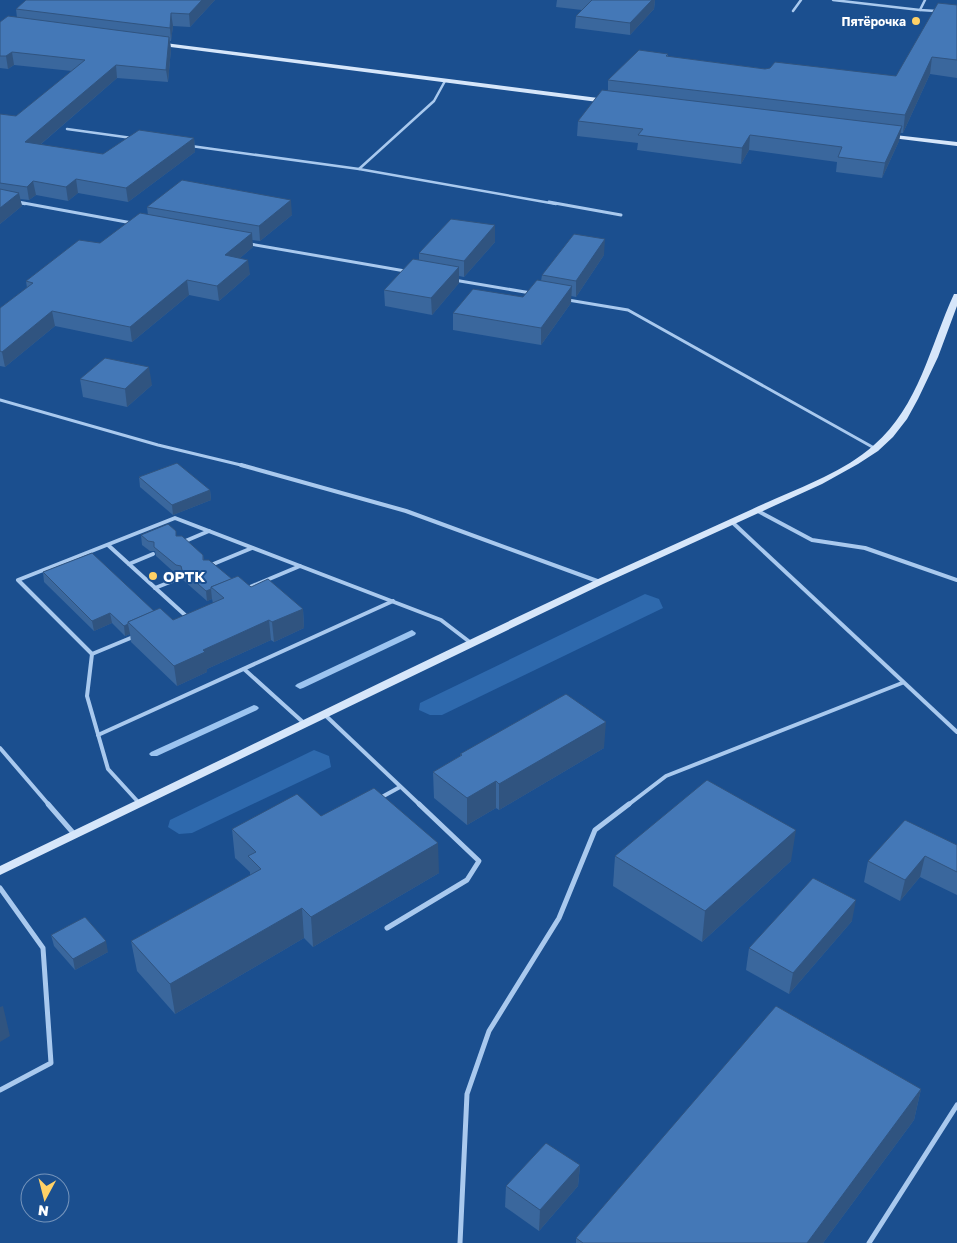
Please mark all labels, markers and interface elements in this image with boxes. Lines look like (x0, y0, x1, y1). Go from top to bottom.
place label: Пятёрочка (841, 14, 906, 29)
marker: Пятёрочка (910, 15, 922, 27)
place label: ОРТК (163, 567, 205, 585)
marker: ОРТК (147, 570, 159, 582)
north arrow (20, 1173, 70, 1223)
text: N (37, 1202, 50, 1220)

